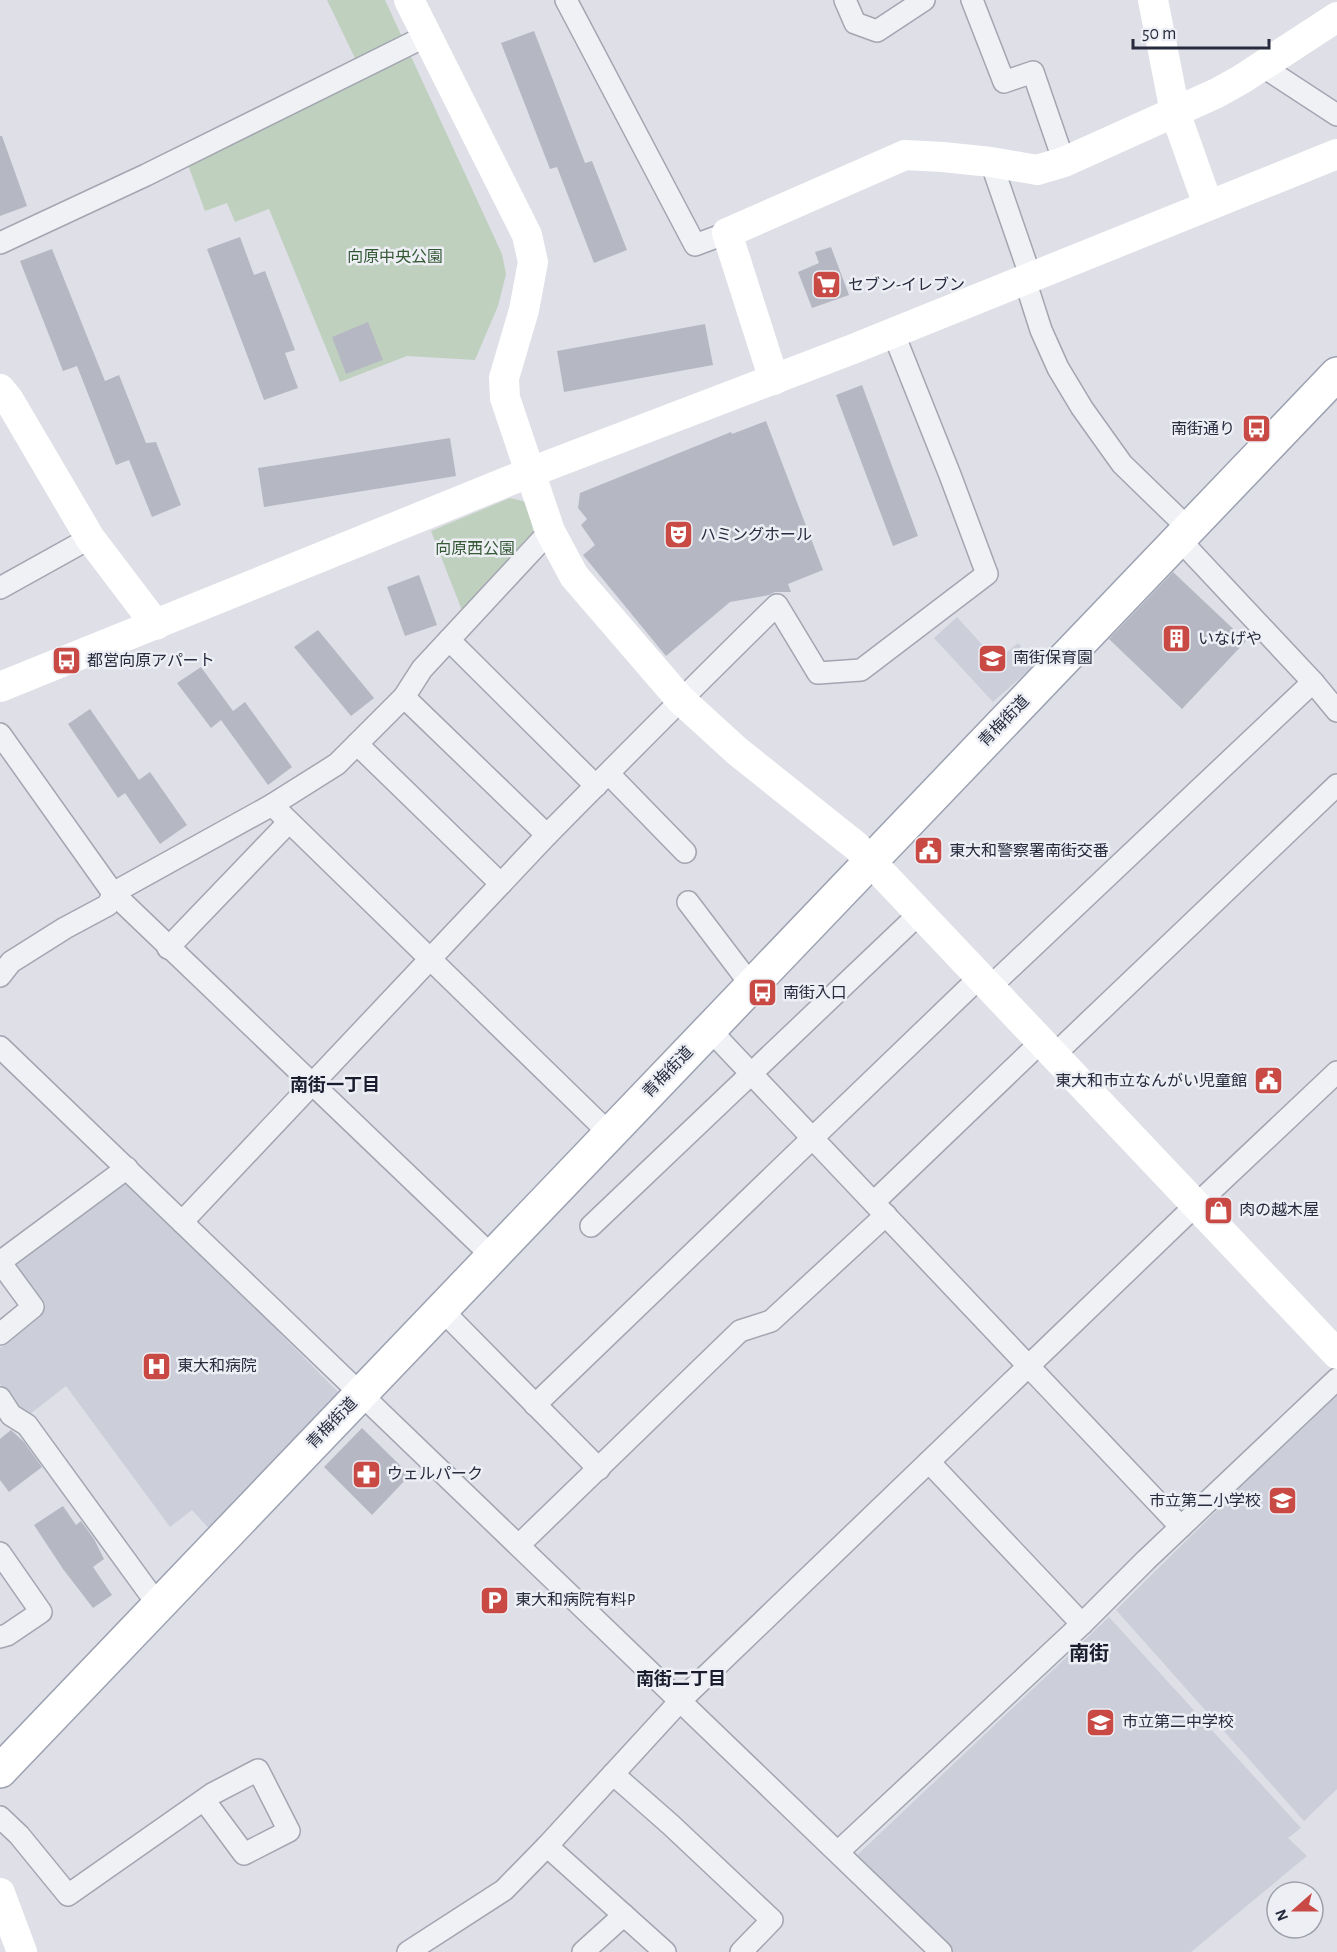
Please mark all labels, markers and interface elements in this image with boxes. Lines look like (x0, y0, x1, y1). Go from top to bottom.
scale bar (1133, 12, 1270, 50)
text: 50 m (1142, 25, 1176, 43)
park label: 向原中央公園 (347, 248, 443, 265)
supermarket icon: セブン-イレブン (811, 269, 843, 301)
place label: セブン-イレブン (848, 276, 965, 293)
bus stop icon: 南街通り (1240, 413, 1272, 445)
place label: 南街通り (1171, 420, 1235, 437)
theatre icon: ハミングホール (663, 519, 695, 551)
place label: ハミングホール (700, 526, 812, 543)
park label: 向原西公園 (435, 540, 515, 557)
building icon: いなげや (1161, 623, 1193, 655)
place label: いなげや (1198, 630, 1262, 647)
school or university icon: 南街保育園 (976, 642, 1008, 674)
bus stop icon: 都営向原アパート (50, 645, 82, 677)
place label: 南街保育園 (1013, 649, 1093, 666)
place label: 都営向原アパート (87, 652, 215, 669)
street label: 青梅街道 (975, 692, 1032, 750)
public building icon: 東大和警察署南街交番 (912, 835, 944, 867)
place label: 東大和警察署南街交番 (949, 842, 1109, 859)
bus stop icon: 南街入口 (746, 977, 778, 1009)
place label: 南街入口 (783, 984, 847, 1001)
street label: 青梅街道 (639, 1043, 696, 1101)
public building icon: 東大和市立なんがい児童館 (1252, 1065, 1284, 1097)
place label: 東大和市立なんがい児童館 (1055, 1072, 1247, 1089)
district label: 南街一丁目 (290, 1075, 380, 1095)
shop icon: 肉の越木屋 (1202, 1194, 1234, 1226)
place label: 肉の越木屋 (1239, 1202, 1319, 1218)
hospital icon: 東大和病院 (140, 1350, 172, 1382)
place label: 東大和病院 (177, 1357, 257, 1374)
street label: 青梅街道 (303, 1394, 360, 1452)
pharmacy icon: ウェルパーク (350, 1458, 382, 1490)
place label: ウェルパーク (387, 1466, 483, 1482)
school or university icon: 市立第二小学校 (1266, 1485, 1298, 1517)
place label: 市立第二小学校 (1149, 1492, 1261, 1509)
parking icon: 東大和病院有料P (478, 1584, 510, 1616)
place label: 東大和病院有料P (515, 1591, 635, 1608)
district label: 南街 (1069, 1642, 1109, 1664)
district label: 南街二丁目 (636, 1669, 726, 1689)
school or university icon: 市立第二中学校 (1085, 1706, 1117, 1738)
place label: 市立第二中学校 (1122, 1713, 1234, 1730)
north arrow (1265, 1880, 1325, 1940)
text: N (1272, 1907, 1291, 1923)

